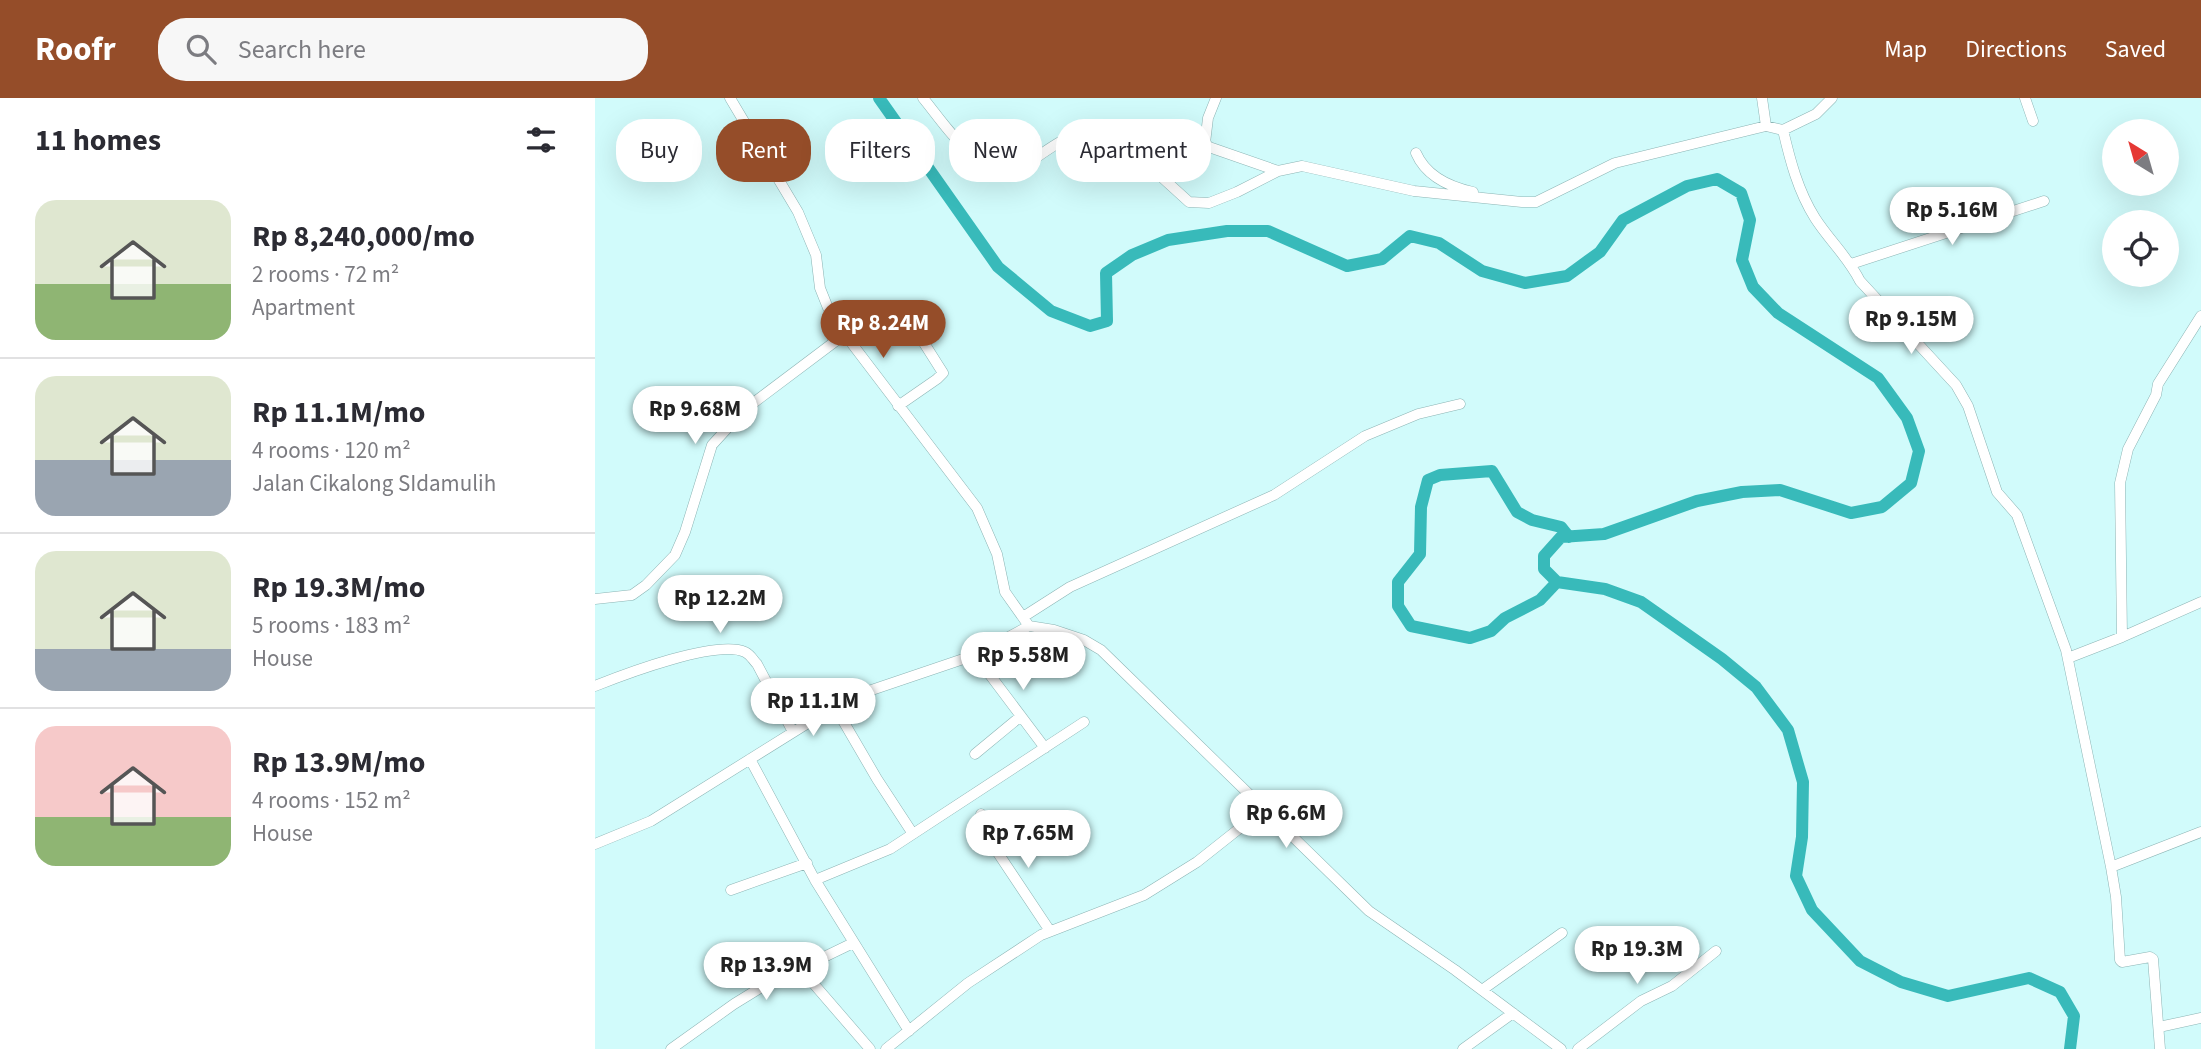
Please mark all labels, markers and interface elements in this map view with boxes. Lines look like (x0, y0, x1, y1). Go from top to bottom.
search box (158, 18, 648, 81)
text: Roofr (35, 26, 116, 73)
icon: search (182, 30, 220, 68)
text: Search here (238, 31, 366, 68)
text: Map (1884, 32, 1927, 67)
text: Directions (1965, 32, 2067, 67)
text: Saved (2105, 32, 2166, 67)
text: 11 homes (35, 119, 161, 162)
chip: Buy (616, 119, 702, 182)
chip: Rent (716, 119, 811, 182)
chip: Filters (825, 119, 935, 182)
chip: New (949, 119, 1042, 182)
chip: Apartment (1056, 119, 1211, 182)
north arrow (2102, 119, 2179, 196)
map controls (2102, 119, 2179, 287)
icon: filters (522, 121, 560, 159)
pin: Rp 5.16M (1880, 188, 2024, 247)
text: Rp 5.16M (1906, 193, 1998, 226)
button: locate (2102, 210, 2179, 287)
text: Rp 8,240,000/mo (252, 215, 475, 258)
icon: home (91, 228, 175, 312)
text: 2 rooms · 72 m² (252, 258, 399, 291)
text: Apartment (252, 291, 355, 324)
pin: Rp 9.15M (1839, 296, 1983, 356)
pin: Rp 8.24M (811, 300, 955, 360)
text: Rp 9.15M (1865, 302, 1957, 335)
text: Rp 8.24M (837, 306, 929, 339)
pin: Rp 9.68M (623, 386, 767, 446)
text: Rp 11.1M/mo (252, 391, 426, 434)
text: Rp 9.68M (649, 392, 741, 425)
icon: home (91, 404, 175, 488)
text: 4 rooms · 120 m² (252, 434, 411, 467)
text: Jalan Cikalong SIdamulih (252, 467, 496, 500)
text: Rp 19.3M/mo (252, 566, 426, 609)
pin: Rp 12.2M (648, 575, 792, 635)
icon: home (91, 579, 175, 663)
text: Rp 12.2M (674, 581, 766, 614)
text: 5 rooms · 183 m² (252, 609, 411, 642)
pin: Rp 5.58M (951, 632, 1095, 692)
text: Rp 5.58M (977, 638, 1069, 671)
text: House (252, 642, 313, 675)
pin: Rp 11.1M (741, 678, 885, 738)
text: Rp 11.1M (767, 684, 859, 717)
text: Rp 13.9M/mo (252, 741, 426, 784)
icon: home (91, 754, 175, 838)
text: 4 rooms · 152 m² (252, 784, 411, 817)
pin: Rp 6.6M (1221, 790, 1351, 850)
text: Rp 6.6M (1246, 796, 1326, 829)
pin: Rp 7.65M (956, 810, 1100, 870)
text: Rp 7.65M (982, 816, 1074, 849)
text: House (252, 817, 313, 850)
pin: Rp 19.3M (1565, 926, 1709, 986)
text: Rp 19.3M (1591, 932, 1683, 965)
pin: Rp 13.9M (694, 942, 838, 1002)
text: Rp 13.9M (720, 948, 812, 981)

